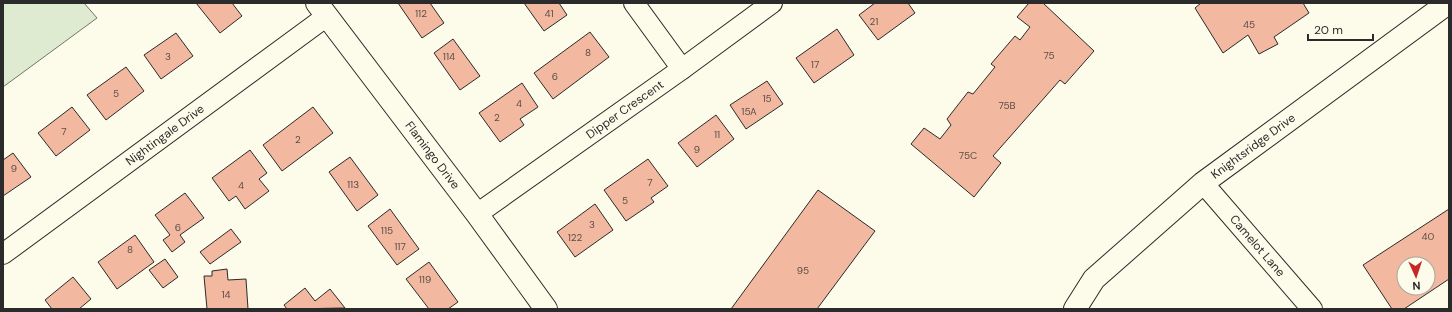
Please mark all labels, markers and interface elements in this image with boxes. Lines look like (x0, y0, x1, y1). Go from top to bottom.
house number: 112 (415, 7, 427, 20)
house number: 41 (544, 7, 554, 20)
house number: 21 (870, 15, 878, 28)
scale bar (1308, 16, 1373, 42)
house number: 45 (1243, 18, 1255, 31)
text: 20 m (1314, 22, 1343, 38)
house number: 8 (585, 46, 591, 59)
house number: 75 (1043, 49, 1055, 62)
house number: 3 (165, 50, 171, 63)
house number: 114 (443, 50, 455, 63)
house number: 17 (811, 58, 819, 71)
house number: 6 (552, 70, 558, 83)
street label: Dipper Crescent (583, 76, 667, 142)
house number: 5 (113, 87, 119, 100)
house number: 15 (762, 92, 772, 105)
house number: 4 (516, 97, 522, 110)
house number: 75B (998, 99, 1016, 112)
street label: Nightingale Drive (122, 101, 208, 169)
house number: 15A (741, 105, 757, 118)
street label: Knightsridge Drive (1208, 110, 1299, 182)
house number: 2 (494, 111, 500, 124)
street label: Flamingo Drive (401, 118, 463, 193)
house number: 7 (61, 125, 67, 138)
house number: 11 (714, 128, 720, 141)
house number: 2 (295, 133, 301, 146)
house number: 9 (694, 143, 700, 156)
house number: 75C (959, 149, 977, 162)
house number: 9 (11, 162, 17, 175)
house number: 7 (647, 176, 653, 189)
house number: 113 (347, 178, 359, 191)
house number: 4 (238, 179, 244, 192)
house number: 5 (622, 194, 628, 207)
street label: Camelot Lane (1226, 212, 1289, 280)
house number: 3 (589, 218, 595, 231)
house number: 6 (175, 221, 181, 234)
house number: 115 (381, 224, 393, 237)
house number: 40 (1422, 230, 1435, 243)
house number: 122 (568, 231, 583, 244)
house number: 117 (394, 240, 406, 253)
house number: 8 (127, 243, 133, 256)
north arrow (1396, 256, 1436, 296)
house number: 95 (797, 264, 809, 277)
house number: 119 (419, 273, 431, 286)
text: N (1412, 279, 1421, 293)
house number: 14 (221, 288, 231, 301)

